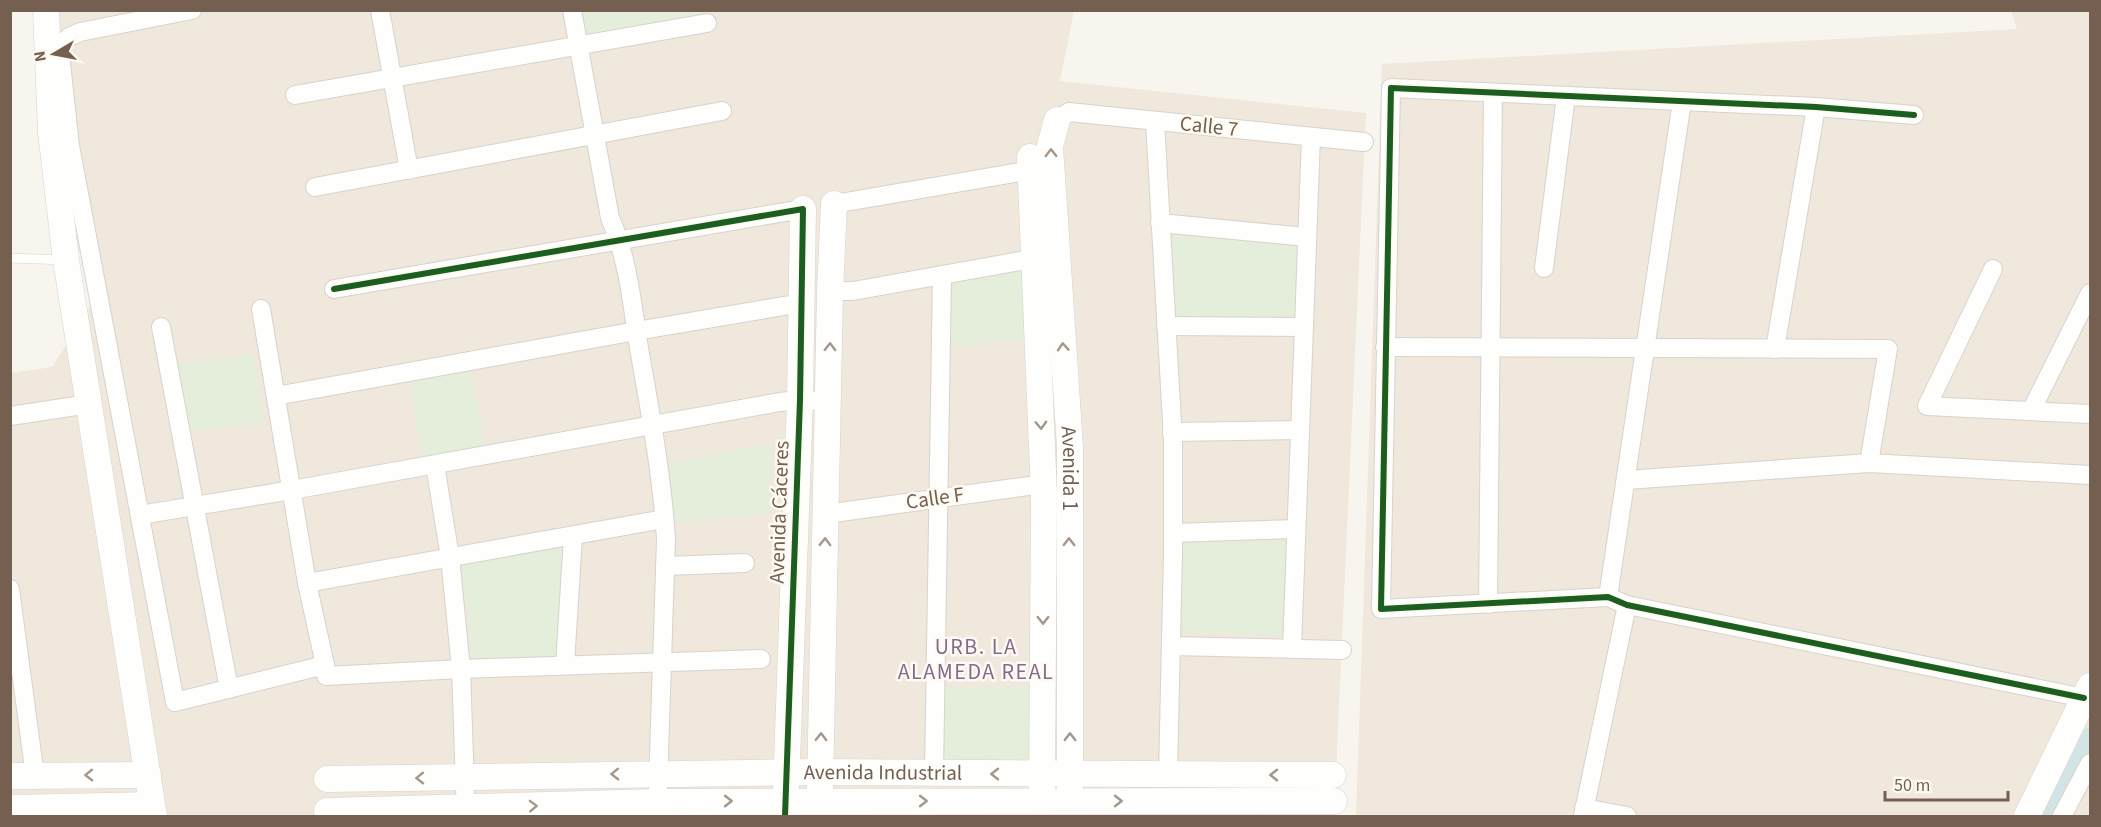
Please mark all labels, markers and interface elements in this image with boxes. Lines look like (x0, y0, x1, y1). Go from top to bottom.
north arrow (24, 24, 84, 84)
text: N (28, 49, 52, 64)
street label: Calle 7 (1178, 108, 1240, 144)
one-way arrow (1045, 148, 1057, 157)
one-way arrow (824, 343, 836, 352)
one-way arrow (1057, 343, 1070, 352)
one-way arrow (1035, 421, 1048, 430)
street label: Avenida 1 (1054, 425, 1085, 511)
street label: Avenida Cáceres (762, 440, 796, 584)
street label: Calle F (904, 479, 966, 517)
one-way arrow (819, 538, 831, 547)
one-way arrow (1063, 538, 1075, 547)
one-way arrow (1037, 616, 1049, 625)
district label: URB. LA ALAMEDA REAL (898, 631, 1054, 688)
one-way arrow (815, 733, 828, 742)
one-way arrow (1064, 733, 1076, 742)
street label: Avenida Industrial (803, 757, 962, 788)
scale bar (1885, 764, 2008, 802)
one-way arrow (611, 768, 620, 781)
one-way arrow (991, 768, 1000, 780)
one-way arrow (85, 769, 94, 781)
one-way arrow (1270, 769, 1279, 781)
one-way arrow (416, 772, 425, 784)
text: 50 m (1894, 773, 1930, 798)
one-way arrow (723, 795, 732, 808)
one-way arrow (918, 795, 927, 807)
one-way arrow (1113, 795, 1122, 807)
one-way arrow (528, 799, 537, 812)

